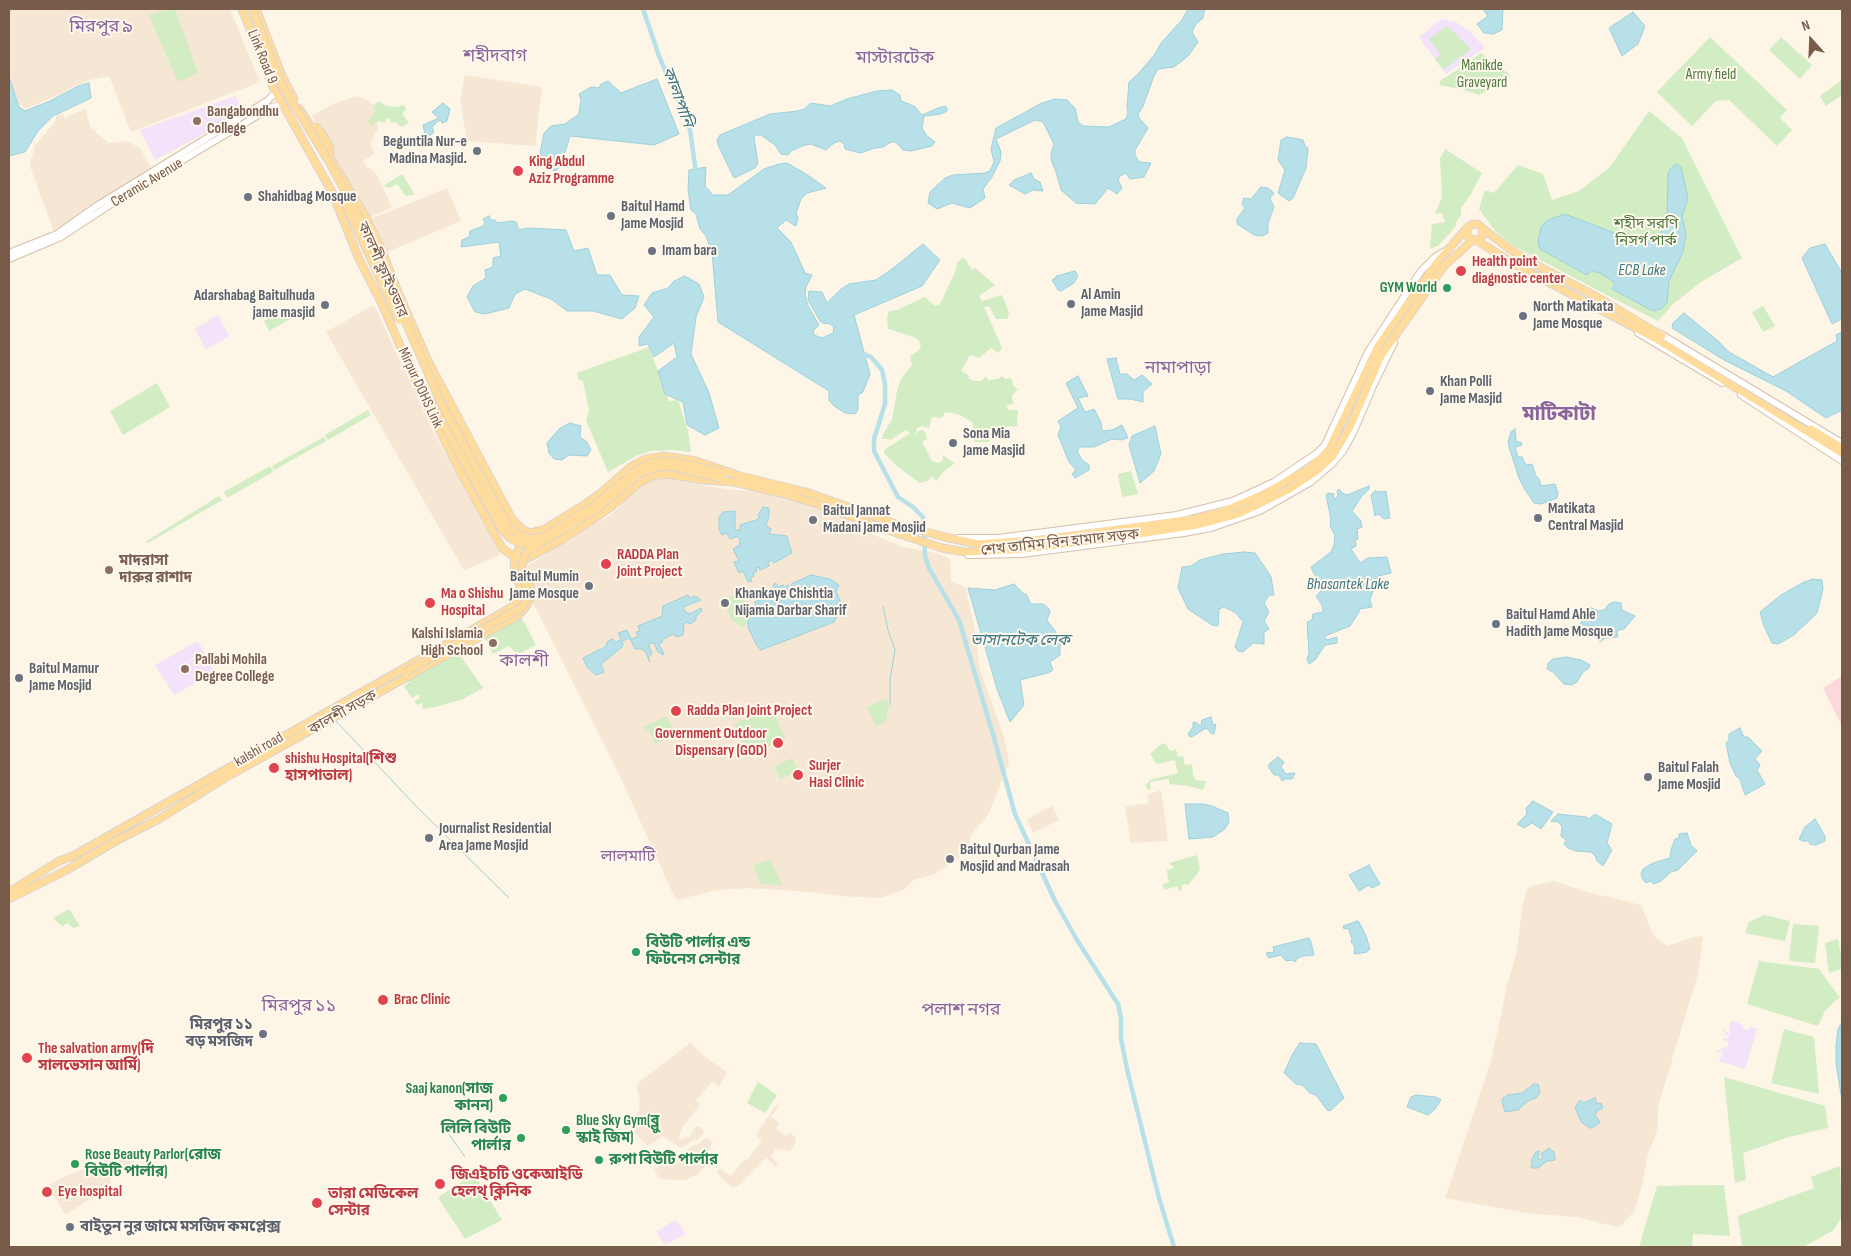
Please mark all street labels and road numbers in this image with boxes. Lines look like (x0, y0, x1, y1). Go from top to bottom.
street label: Link Road 9 (243, 27, 281, 87)
street label: Ceramic Avenue (108, 155, 186, 211)
street label: কালশী ফ্লাইওভার (353, 219, 411, 321)
street label: Mirpur DOHS Link (393, 345, 447, 431)
street label: শেখ তামিম বিন হামাদ সড়ক (980, 526, 1140, 560)
street label: কালশী সড়ক (305, 687, 381, 739)
street label: kalshi road (231, 729, 287, 771)

